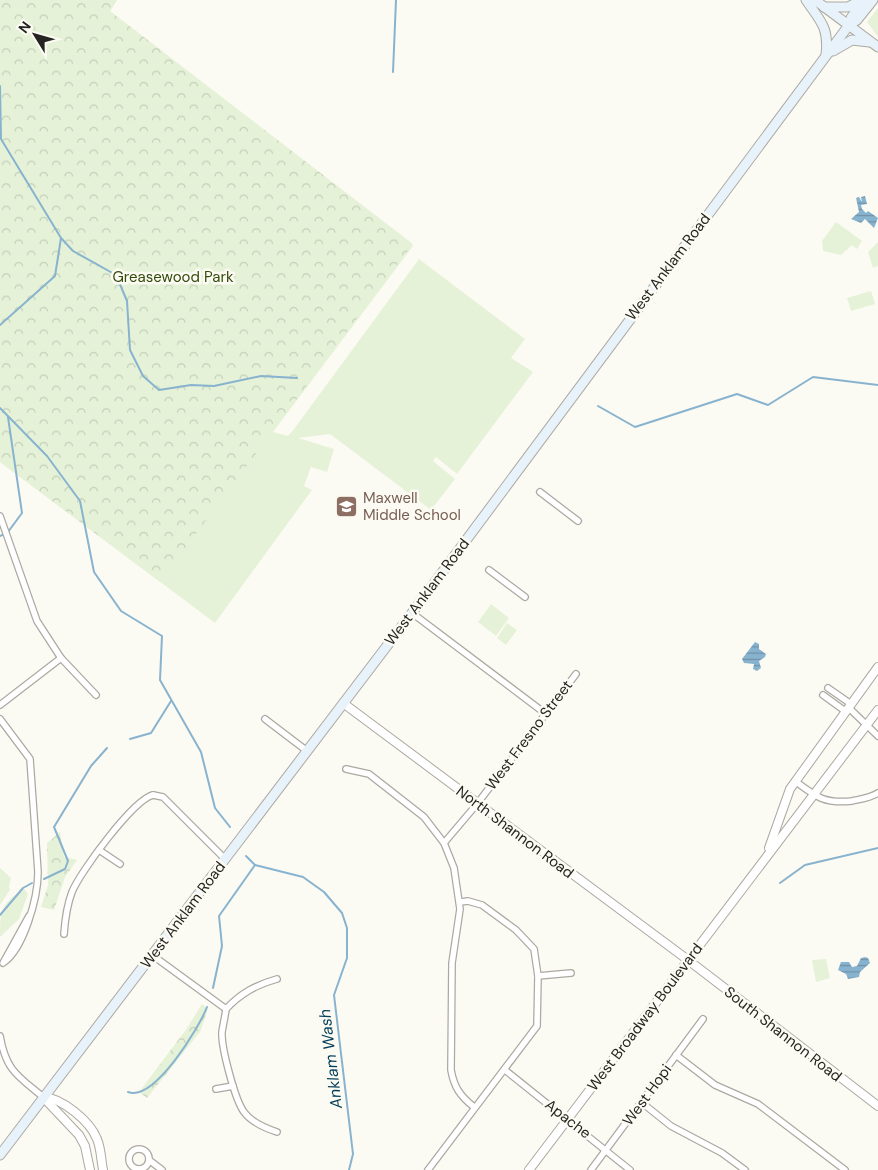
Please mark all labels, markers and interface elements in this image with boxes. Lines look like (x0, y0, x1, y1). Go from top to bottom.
north arrow (10, 10, 60, 60)
text: N (14, 18, 35, 37)
street label: West Anklam Road (621, 209, 715, 325)
park label: Greasewood Park (112, 267, 234, 287)
place label: Maxwell Middle School (363, 488, 461, 525)
school or university icon: Maxwell Middle School (335, 495, 359, 519)
street label: West Anklam Road (380, 534, 474, 650)
street label: West Fresno Street (481, 676, 577, 794)
street label: North Shannon Road (452, 781, 578, 883)
street label: West Anklam Road (136, 857, 230, 973)
street label: West Broadway Boulevard (583, 939, 707, 1095)
street label: South Shannon Road (720, 982, 846, 1086)
water label: Anklam Wash (314, 1008, 347, 1111)
street label: West Hopi (618, 1060, 676, 1130)
street label: Apache (541, 1095, 595, 1143)

